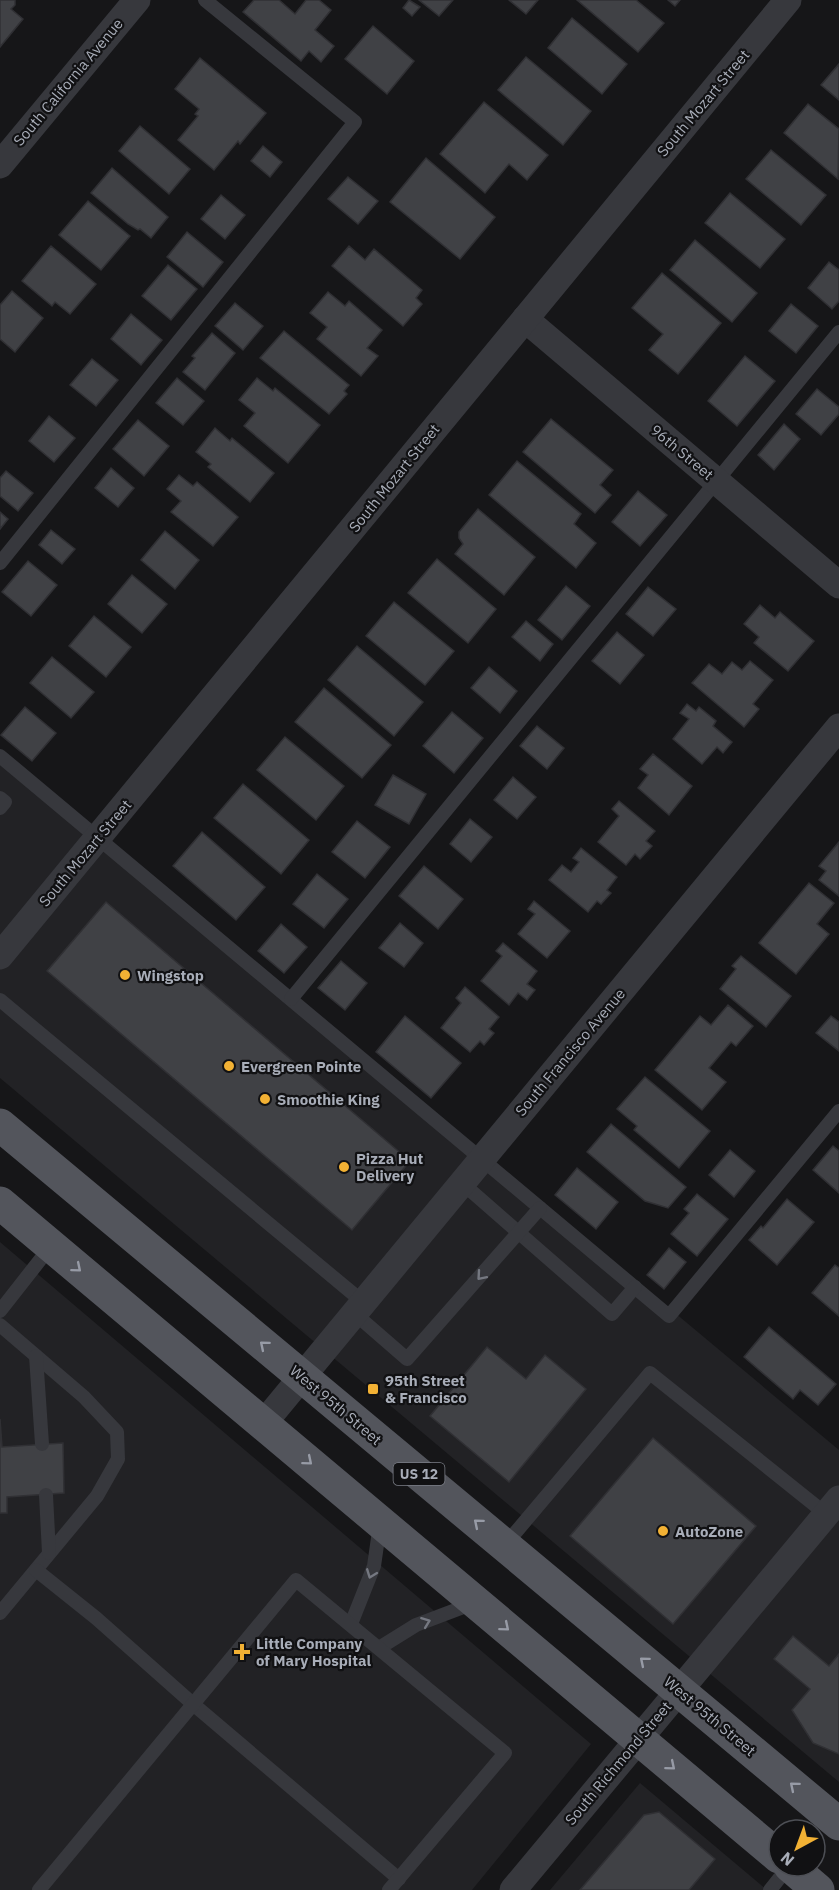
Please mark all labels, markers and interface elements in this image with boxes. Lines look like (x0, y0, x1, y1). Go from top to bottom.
street label: South California Avenue (9, 14, 127, 150)
street label: South Mozart Street (653, 46, 753, 160)
street label: South Mozart Street (344, 420, 444, 536)
street label: 96th Street (647, 420, 717, 484)
street label: South Mozart Street (35, 796, 135, 910)
place label: Wingstop (137, 966, 204, 985)
marker: Wingstop (118, 968, 132, 982)
street label: South Francisco Avenue (511, 984, 629, 1120)
place label: Evergreen Pointe (241, 1057, 361, 1076)
marker: Evergreen Pointe (222, 1059, 236, 1073)
place label: Smoothie King (277, 1090, 380, 1109)
marker: Smoothie King (258, 1092, 272, 1106)
place label: Pizza Hut Delivery (356, 1149, 424, 1185)
marker: Pizza Hut Delivery (337, 1160, 351, 1174)
one-way arrow (70, 1260, 81, 1271)
one-way arrow (477, 1269, 488, 1280)
one-way arrow (260, 1341, 271, 1352)
street label: West 95th Street (286, 1361, 386, 1449)
place label: 95th Street & Francisco (385, 1371, 467, 1407)
marker: 95th Street & Francisco (366, 1382, 380, 1396)
one-way arrow (301, 1454, 312, 1465)
road number: US 12 (394, 1463, 444, 1485)
one-way arrow (474, 1520, 485, 1531)
place label: AutoZone (675, 1522, 743, 1541)
marker: AutoZone (656, 1524, 670, 1538)
one-way arrow (366, 1568, 378, 1579)
one-way arrow (420, 1616, 430, 1629)
one-way arrow (498, 1620, 509, 1631)
place label: Little Company of Mary Hospital (256, 1634, 371, 1670)
marker: Little Company of Mary Hospital (233, 1643, 251, 1661)
one-way arrow (640, 1658, 651, 1669)
street label: West 95th Street (660, 1672, 760, 1760)
street label: South Richmond Street (561, 1697, 675, 1829)
one-way arrow (664, 1759, 675, 1770)
one-way arrow (790, 1783, 801, 1794)
north arrow (767, 1818, 827, 1878)
text: N (776, 1848, 798, 1871)

